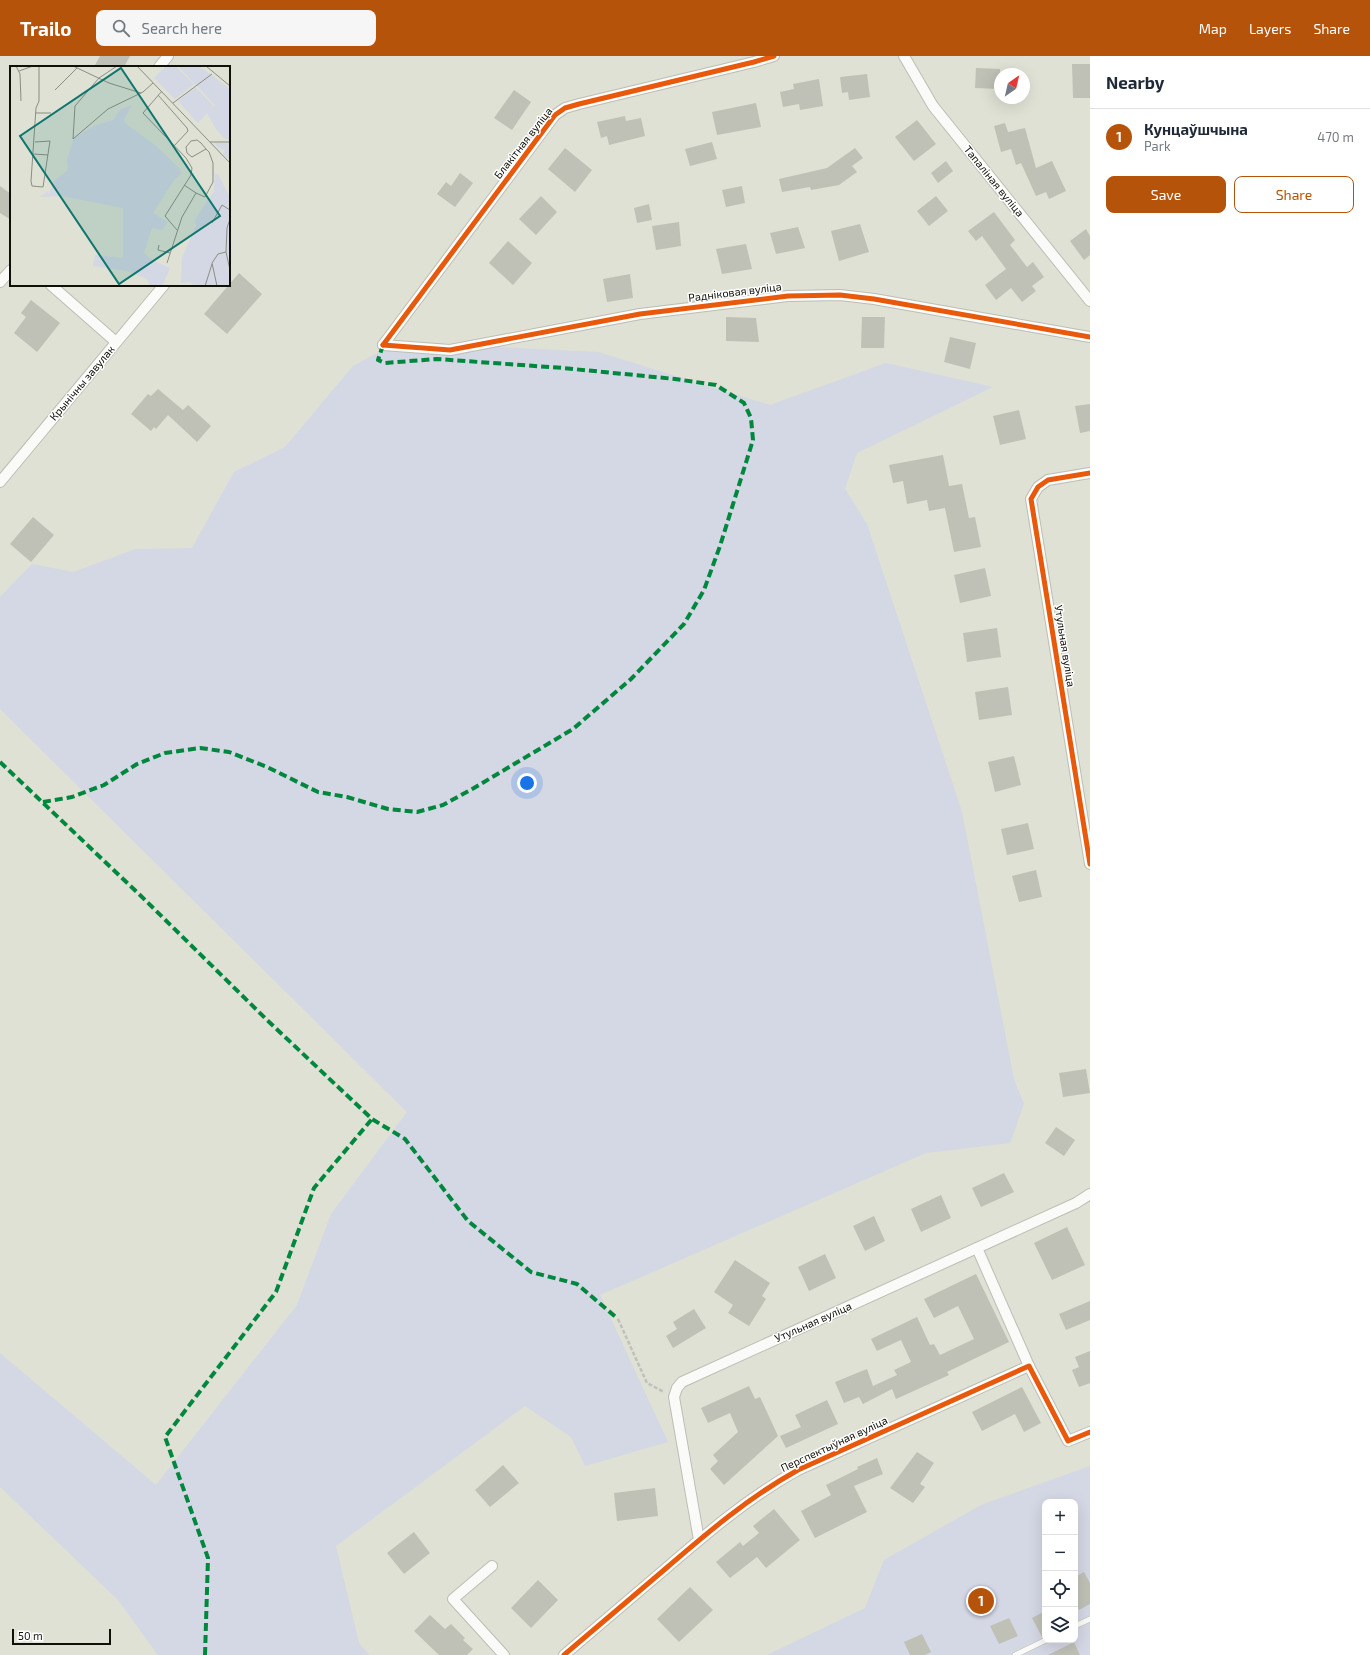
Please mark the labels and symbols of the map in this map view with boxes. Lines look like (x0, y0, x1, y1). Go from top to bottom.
inset map (10, 66, 230, 286)
north arrow (994, 68, 1030, 104)
street label: Блакітная вуліца (491, 104, 555, 182)
street label: Тапаліная вуліца (961, 142, 1027, 220)
street label: Радніковая вуліца (688, 279, 782, 305)
street label: Крынічны завулак (46, 342, 118, 423)
street label: Утульная вуліца (1052, 604, 1078, 688)
your location (517, 773, 537, 793)
street label: Утульная вуліца (772, 1299, 854, 1345)
street label: Перспектыўная вуліца (778, 1413, 890, 1475)
pin: 1 (968, 1586, 994, 1616)
scale bar (12, 1627, 111, 1646)

